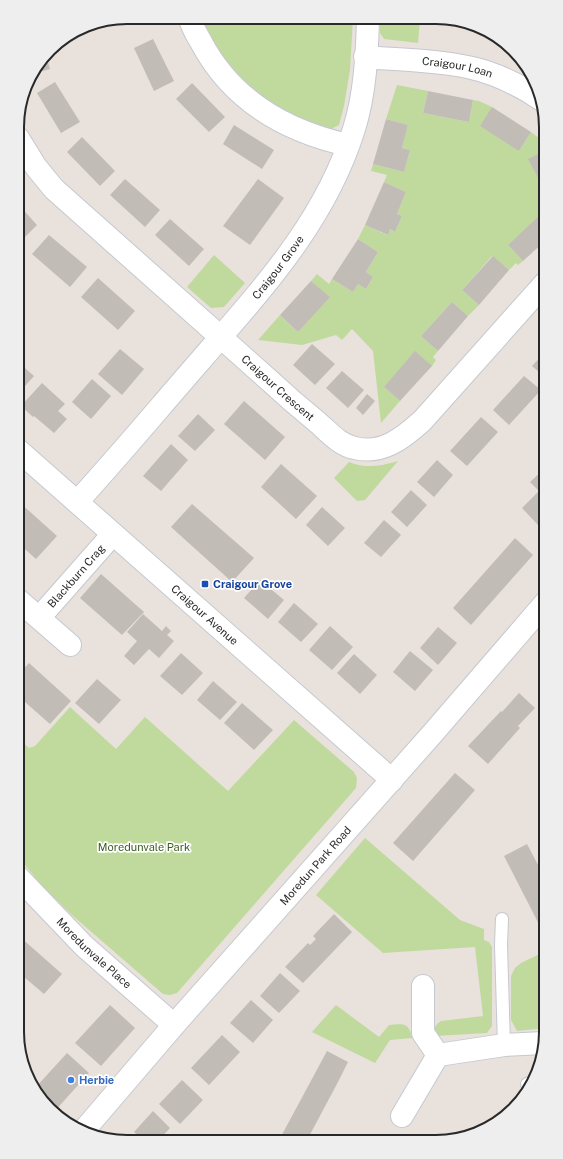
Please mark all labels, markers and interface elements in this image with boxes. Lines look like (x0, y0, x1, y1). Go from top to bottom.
street label: Craigour Loan (422, 55, 494, 80)
street label: Craigour Grove (250, 233, 306, 301)
street label: Craigour Crescent (239, 353, 317, 423)
street label: Blackburn Crag (45, 542, 107, 610)
place label: Craigour Grove (213, 578, 292, 590)
marker: Craigour Grove (200, 579, 210, 589)
street label: Craigour Avenue (169, 582, 240, 647)
street label: Moredun Park Road (278, 824, 353, 907)
park label: Moredunvale Park (98, 841, 190, 853)
street label: Moredunvale Place (54, 915, 134, 991)
place label: Herbie (79, 1074, 114, 1086)
marker: Herbie (66, 1075, 76, 1085)

